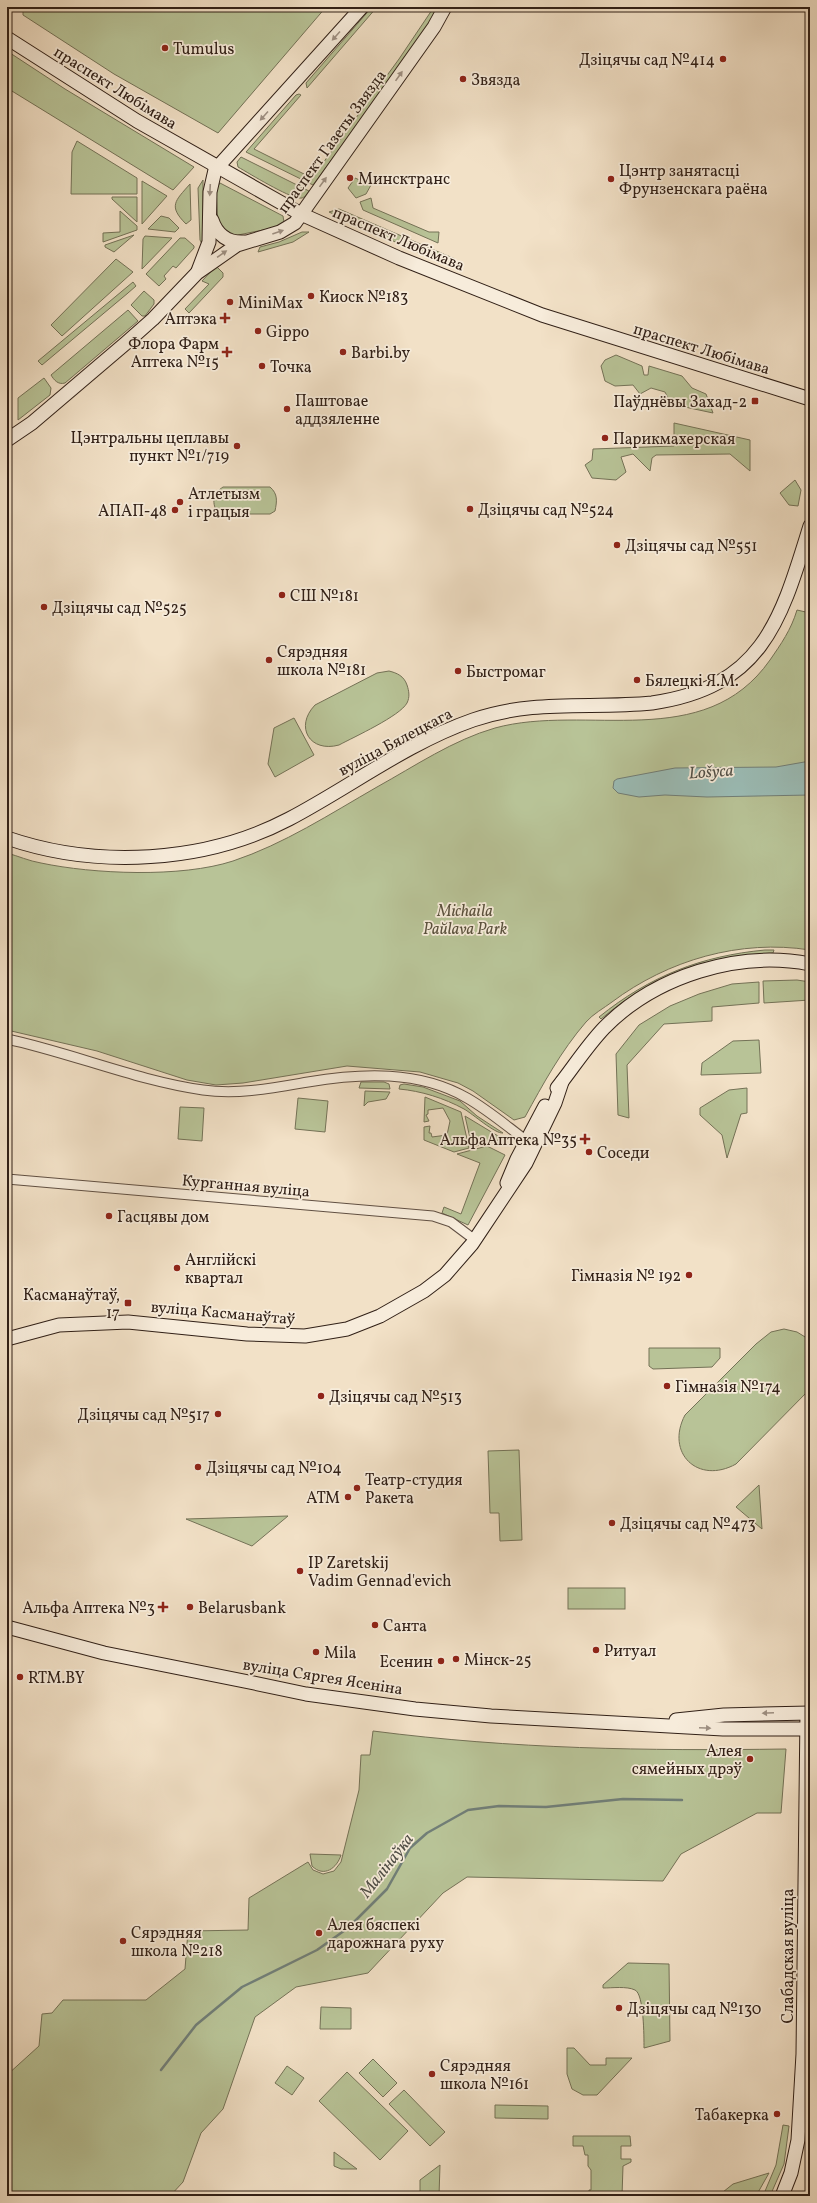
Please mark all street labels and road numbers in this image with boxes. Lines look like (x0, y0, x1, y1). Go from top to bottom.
street label: праспект Любімава (49, 42, 181, 136)
street label: праспект Газеты Звязда (273, 66, 392, 218)
street label: праспект Любімава (329, 202, 468, 278)
street label: праспект Любімава (631, 319, 772, 381)
street label: вуліца Бялецкага (335, 703, 457, 782)
street label: Курганная вуліца (181, 1170, 311, 1204)
street label: вуліца Касманаўтаў (150, 1297, 296, 1331)
street label: вуліца Сяргея Ясеніна (241, 1654, 404, 1701)
street label: Слабадская вуліца (778, 1889, 800, 2023)

